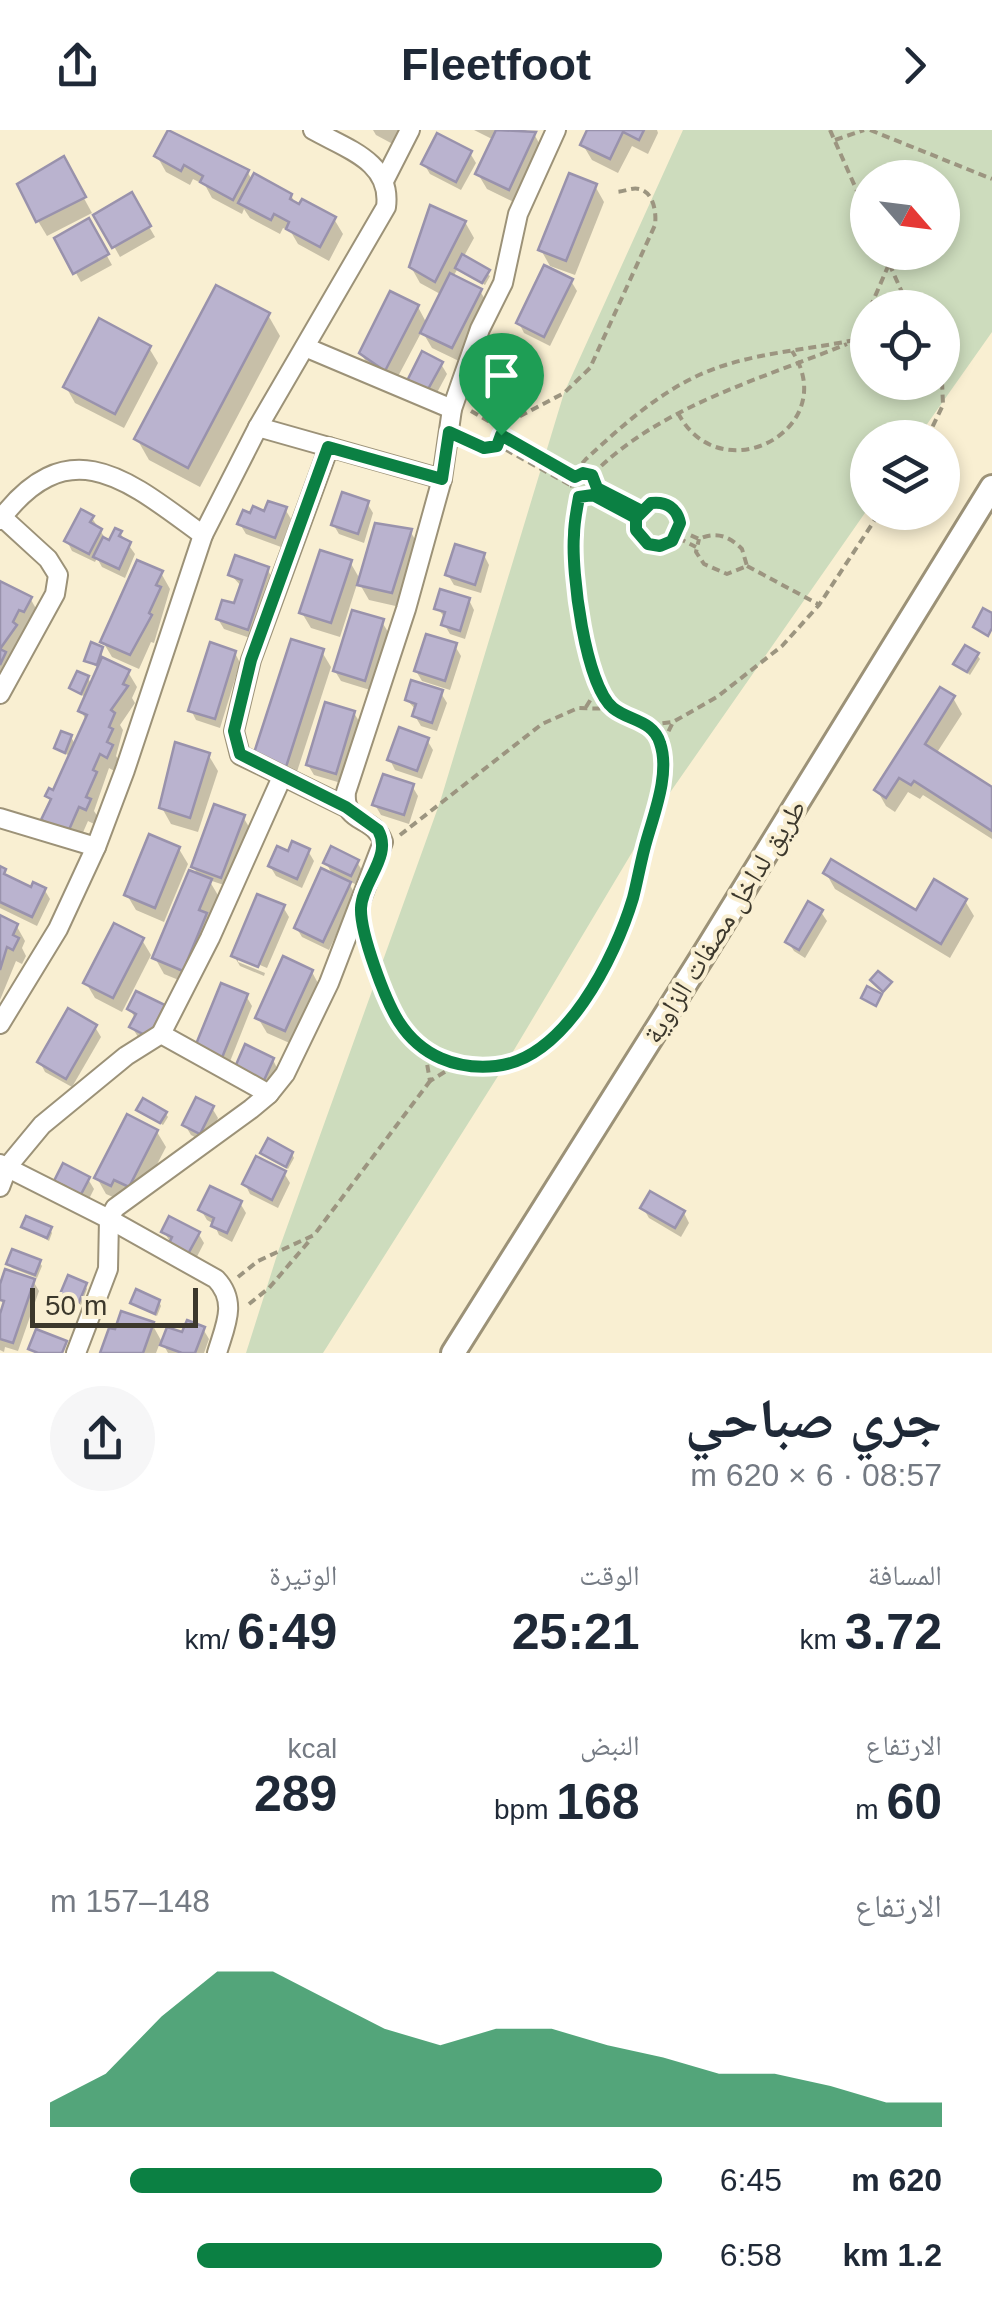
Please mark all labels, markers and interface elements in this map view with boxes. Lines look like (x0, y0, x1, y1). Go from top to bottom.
icon: share (50, 38, 105, 93)
icon: forward (887, 38, 942, 93)
text: Fleetfoot (401, 39, 591, 90)
north arrow (850, 160, 960, 270)
map controls (850, 160, 960, 530)
button: locate (850, 290, 960, 400)
pin (459, 333, 544, 436)
icon: arrive (474, 348, 529, 403)
button: layers (850, 420, 960, 530)
street label: طريق لداخل مصفات الزاوية (637, 794, 814, 1050)
scale bar (30, 1283, 198, 1328)
text: 50 m (45, 1290, 107, 1321)
button: share (50, 1386, 155, 1491)
text: جري صباحي (685, 1388, 942, 1450)
text: 08:57 · 6 × 620 m (690, 1457, 942, 1493)
text: الوتيرة (269, 1560, 337, 1591)
text: الوقت (579, 1560, 640, 1591)
text: المسافة (868, 1560, 942, 1591)
text: 6:49 (237, 1604, 337, 1660)
text: 25:21 (512, 1604, 640, 1660)
text: 3.72 (845, 1604, 942, 1660)
text: /km (184, 1624, 237, 1655)
text: km (800, 1624, 845, 1655)
text: النبض (580, 1730, 640, 1761)
text: الارتفاع (866, 1730, 942, 1761)
text: kcal (288, 1733, 337, 1764)
text: 289 (254, 1766, 337, 1822)
text: 168 (556, 1774, 640, 1830)
text: 60 (886, 1774, 942, 1830)
text: bpm (494, 1794, 556, 1825)
text: m (855, 1794, 886, 1825)
text: 148–157 m (50, 1883, 210, 1919)
text: الارتفاع (855, 1888, 942, 1924)
text: 6:45 (720, 2162, 782, 2198)
text: 620 m (851, 2162, 942, 2198)
text: 6:58 (720, 2237, 782, 2273)
text: 1.2 km (842, 2237, 942, 2273)

